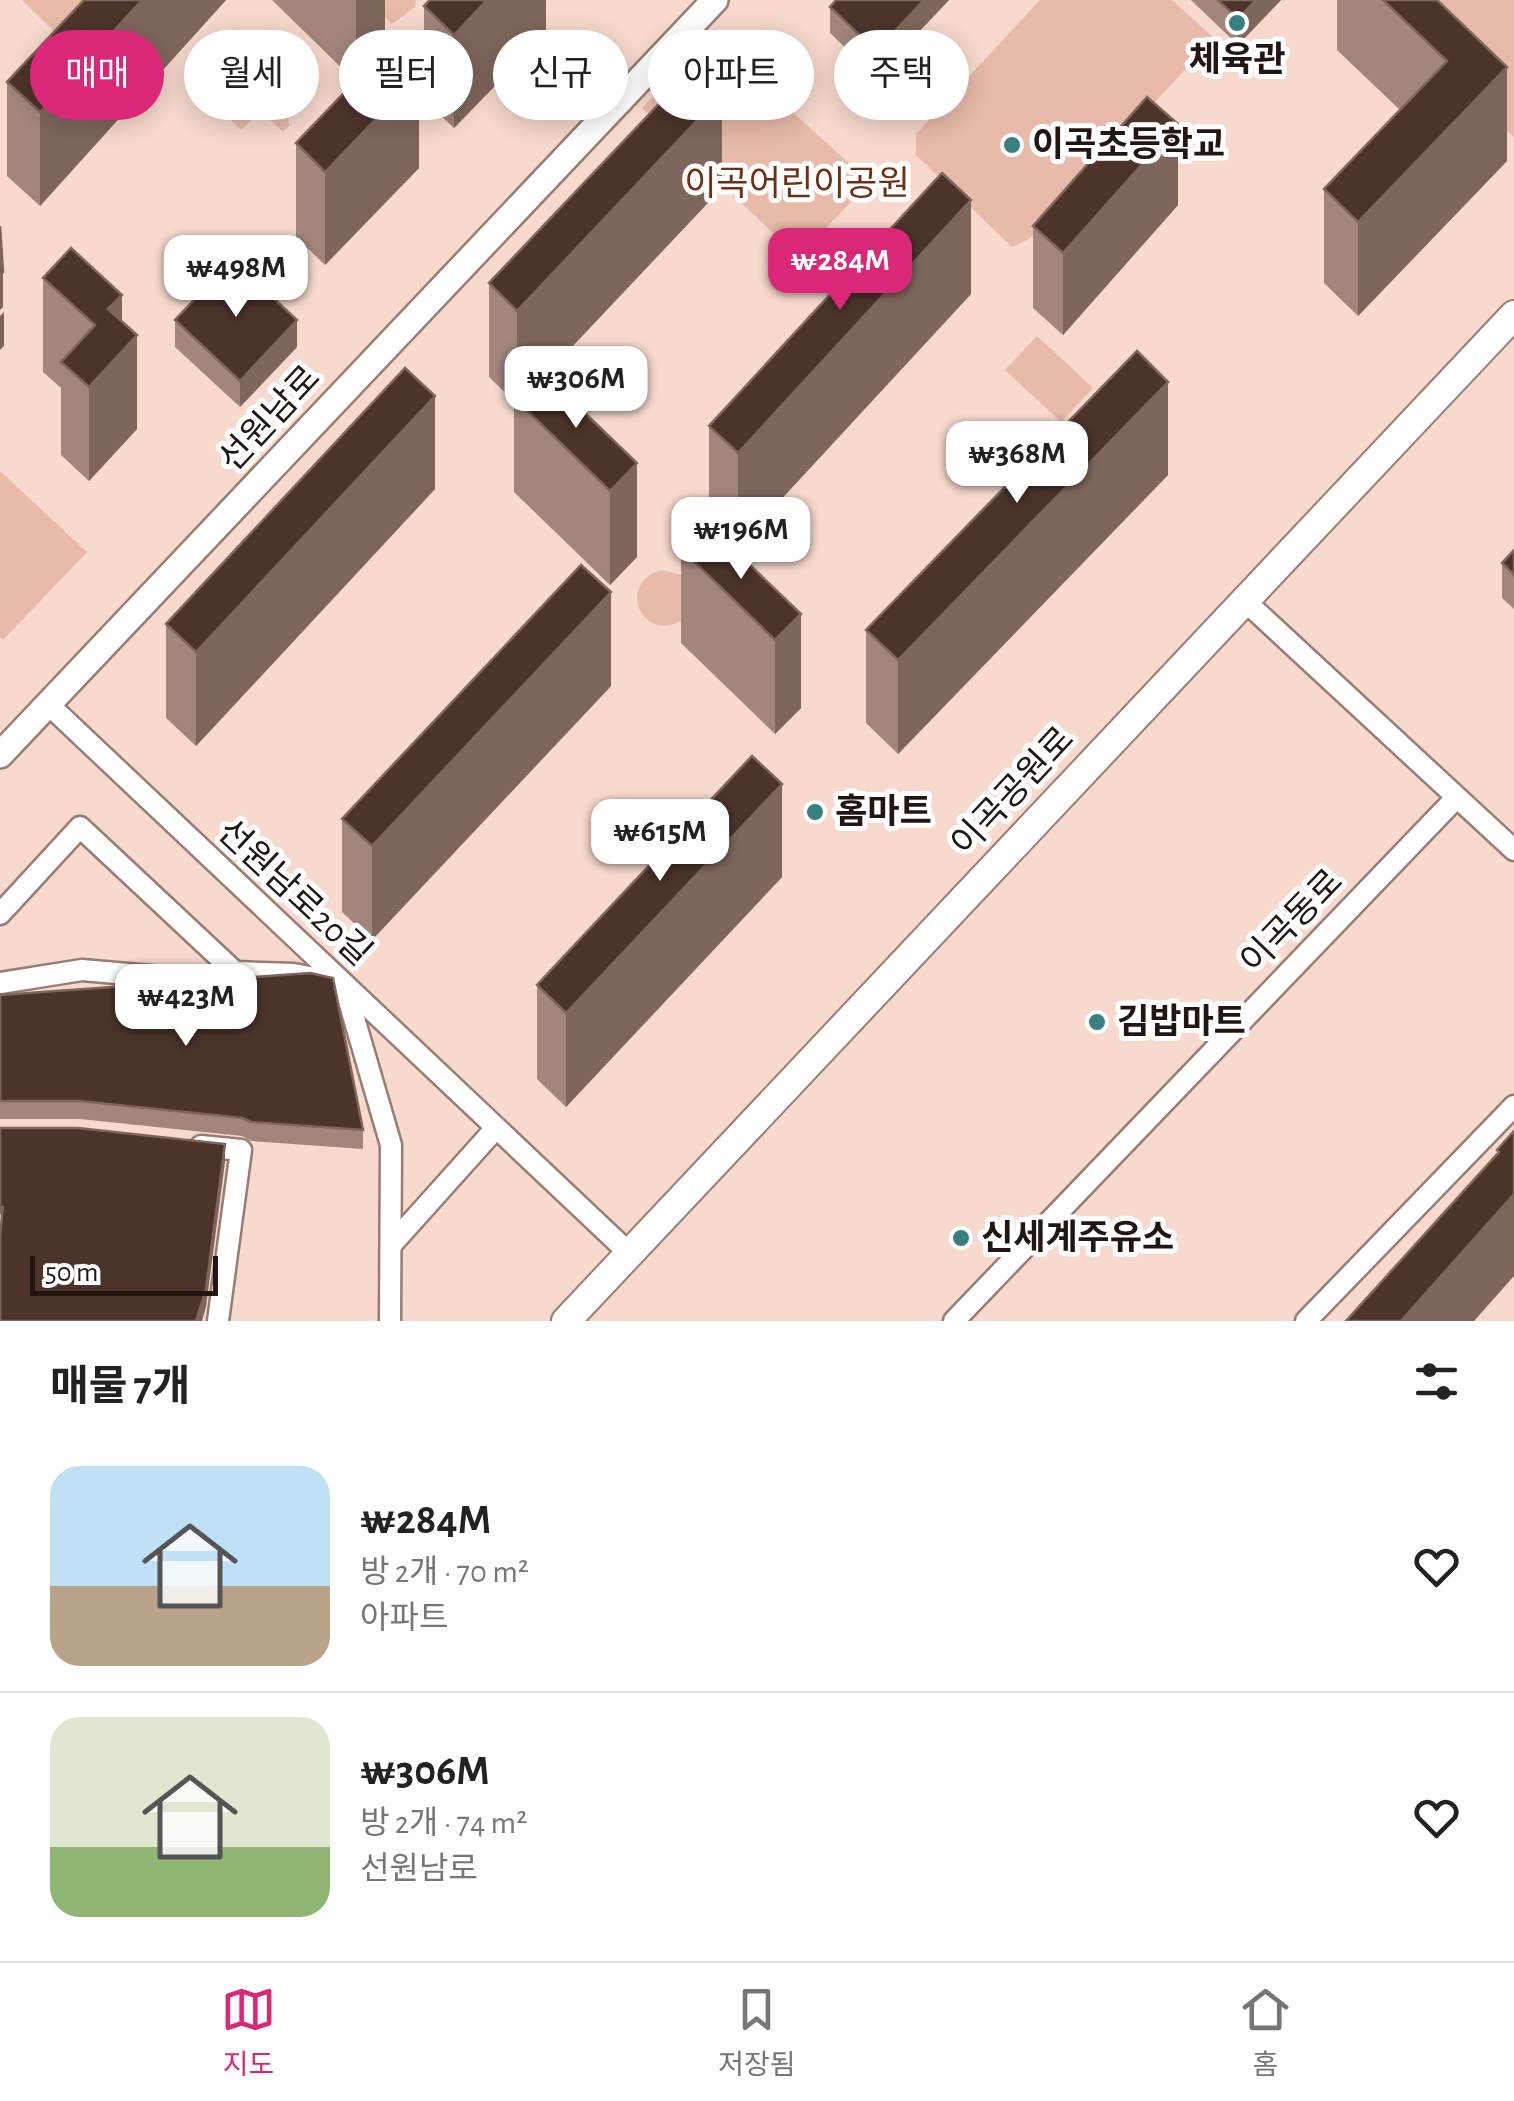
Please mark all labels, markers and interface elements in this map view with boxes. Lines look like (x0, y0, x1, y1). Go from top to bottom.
marker: 체육관 (1226, 12, 1248, 34)
chip: 매매 (30, 30, 164, 120)
chip: 월세 (184, 30, 319, 120)
chip: 필터 (339, 30, 473, 120)
chip: 신규 (493, 30, 628, 120)
chip: 아파트 (648, 30, 814, 120)
chip: 주택 (834, 30, 969, 120)
place label: 체육관 (1189, 41, 1285, 78)
place label: 이곡초등학교 (1032, 126, 1225, 163)
marker: 이곡초등학교 (1001, 134, 1023, 156)
park label: 이곡어린이공원 (684, 165, 910, 202)
pin: ₩284M (770, 228, 910, 313)
pin: ₩498M (166, 235, 306, 320)
text: ₩284M (790, 244, 890, 276)
text: ₩498M (186, 251, 286, 283)
pin: ₩306M (506, 346, 646, 431)
street label: 선원남로 (213, 359, 327, 478)
text: ₩306M (527, 362, 625, 394)
pin: ₩368M (947, 421, 1087, 506)
text: ₩368M (968, 437, 1066, 469)
pin: ₩196M (671, 497, 811, 582)
text: ₩196M (693, 513, 789, 545)
street label: 이곡공원로 (945, 721, 1081, 863)
place label: 홈마트 (835, 793, 932, 830)
pin: ₩615M (590, 799, 730, 884)
marker: 홈마트 (804, 801, 826, 823)
street label: 선원남로20길 (211, 813, 378, 972)
text: ₩615M (613, 815, 707, 847)
street label: 이곡동로 (1234, 863, 1349, 980)
pin: ₩423M (116, 964, 256, 1049)
text: ₩423M (137, 980, 235, 1012)
place label: 김밥마트 (1117, 1003, 1246, 1040)
marker: 김밥마트 (1086, 1011, 1108, 1033)
place label: 신세계주유소 (981, 1219, 1174, 1256)
marker: 신세계주유소 (950, 1227, 972, 1249)
scale bar (30, 1251, 218, 1296)
text: 50 m (45, 1259, 99, 1287)
icon: filters (1409, 1354, 1464, 1409)
text: 매물 7개 (50, 1366, 190, 1408)
text: ₩284M (360, 1499, 491, 1541)
icon: home (130, 1506, 250, 1626)
icon: heart (1409, 1539, 1464, 1594)
text: 방 2개 · 70 m² (360, 1556, 529, 1588)
text: 아파트 (360, 1602, 448, 1634)
text: ₩306M (360, 1750, 490, 1792)
icon: home (130, 1757, 250, 1877)
icon: heart (1409, 1790, 1464, 1845)
text: 방 2개 · 74 m² (360, 1807, 527, 1839)
text: 선원남로 (360, 1853, 478, 1885)
tab: 지도 (221, 1982, 276, 2083)
tab: 저장됨 (718, 1982, 796, 2083)
tab: 홈 (1238, 1982, 1293, 2083)

